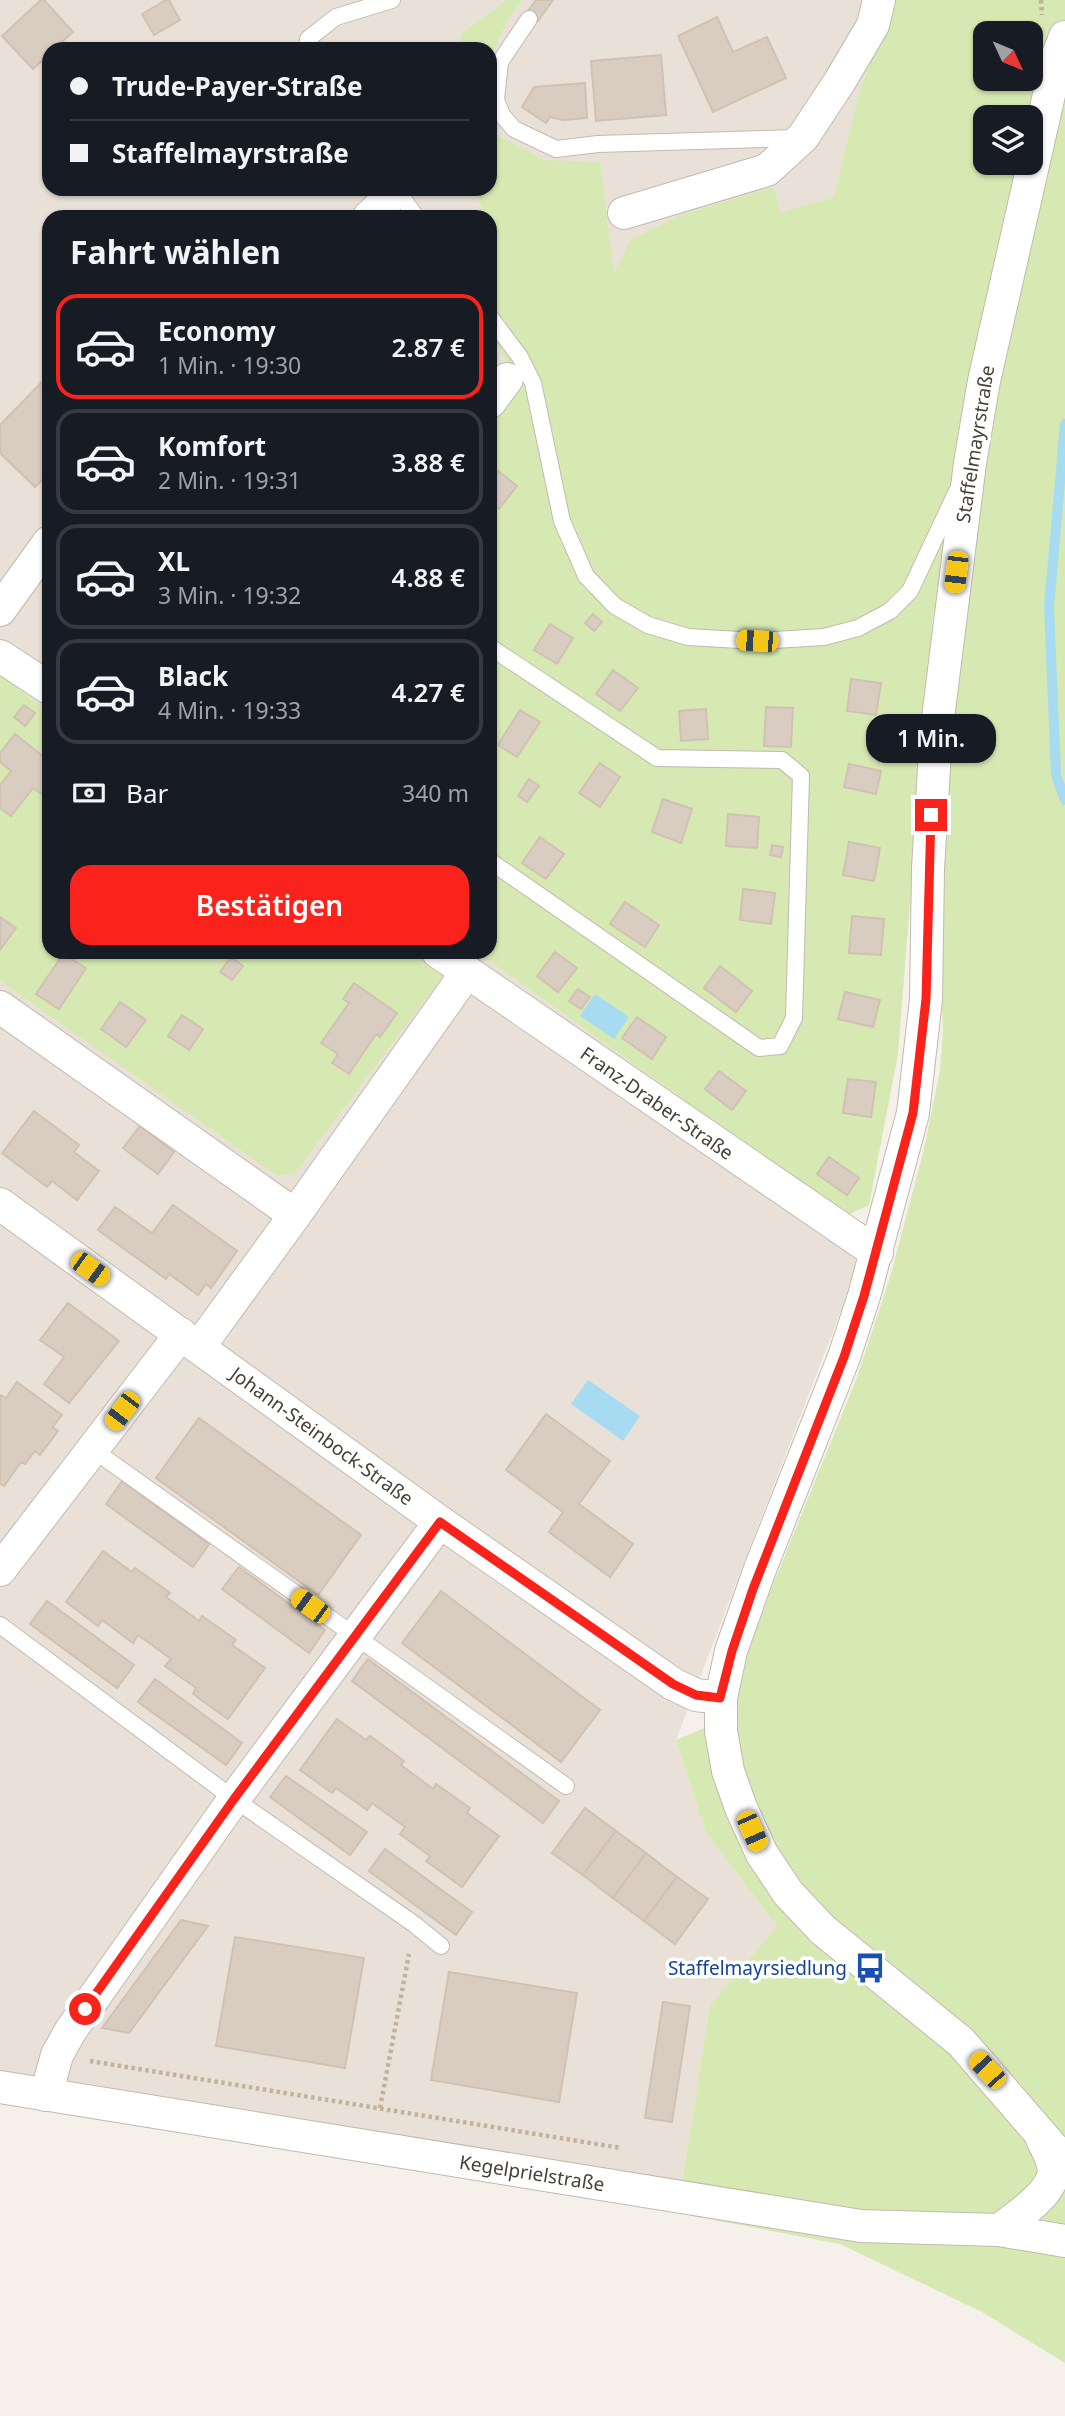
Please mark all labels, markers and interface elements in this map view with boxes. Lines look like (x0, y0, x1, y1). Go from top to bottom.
north arrow (973, 21, 1043, 91)
map controls (973, 21, 1043, 175)
text: Trude-Payer-Straße (112, 68, 363, 104)
button: layers (973, 105, 1043, 175)
text: Staffelmayrstraße (112, 135, 349, 171)
text: Fahrt wählen (70, 230, 281, 273)
text: Economy (158, 313, 276, 349)
icon: car (74, 315, 137, 378)
text: 2.87 € (392, 329, 465, 365)
text: 1 Min. · 19:30 (158, 349, 301, 381)
street label: Staffelmayrstraße (950, 363, 1000, 525)
text: Komfort (158, 428, 266, 464)
icon: car (74, 430, 137, 493)
text: 3.88 € (392, 444, 465, 480)
text: 2 Min. · 19:31 (158, 464, 301, 496)
text: XL (158, 543, 190, 579)
icon: car (74, 545, 137, 608)
car (944, 550, 969, 594)
text: 4.88 € (392, 559, 465, 595)
text: 3 Min. · 19:32 (158, 579, 301, 611)
car (736, 629, 779, 653)
text: Black (158, 658, 228, 694)
icon: car (74, 660, 137, 723)
text: 4.27 € (392, 674, 465, 710)
text: 4 Min. · 19:33 (158, 694, 301, 726)
callout: 1 Min. (866, 714, 996, 762)
text: 1 Min. (897, 722, 965, 754)
icon: cash (70, 774, 108, 812)
text: Bar (126, 775, 168, 811)
text: 340 m (402, 777, 469, 809)
route end (915, 799, 947, 831)
button: Bestätigen (70, 865, 469, 945)
street label: Franz-Draber-Straße (575, 1040, 739, 1166)
car (67, 1248, 114, 1290)
street label: Johann-Steinbock-Straße (224, 1360, 419, 1511)
car (101, 1388, 144, 1434)
car (287, 1585, 334, 1627)
car (734, 1808, 771, 1854)
bus stop icon: Staffelmayrsiedlung (853, 1951, 887, 1985)
place label: Staffelmayrsiedlung (668, 1955, 847, 1981)
route start (69, 1993, 101, 2025)
car (965, 2047, 1010, 2093)
street label: Kegelprielstraße (458, 2149, 606, 2197)

